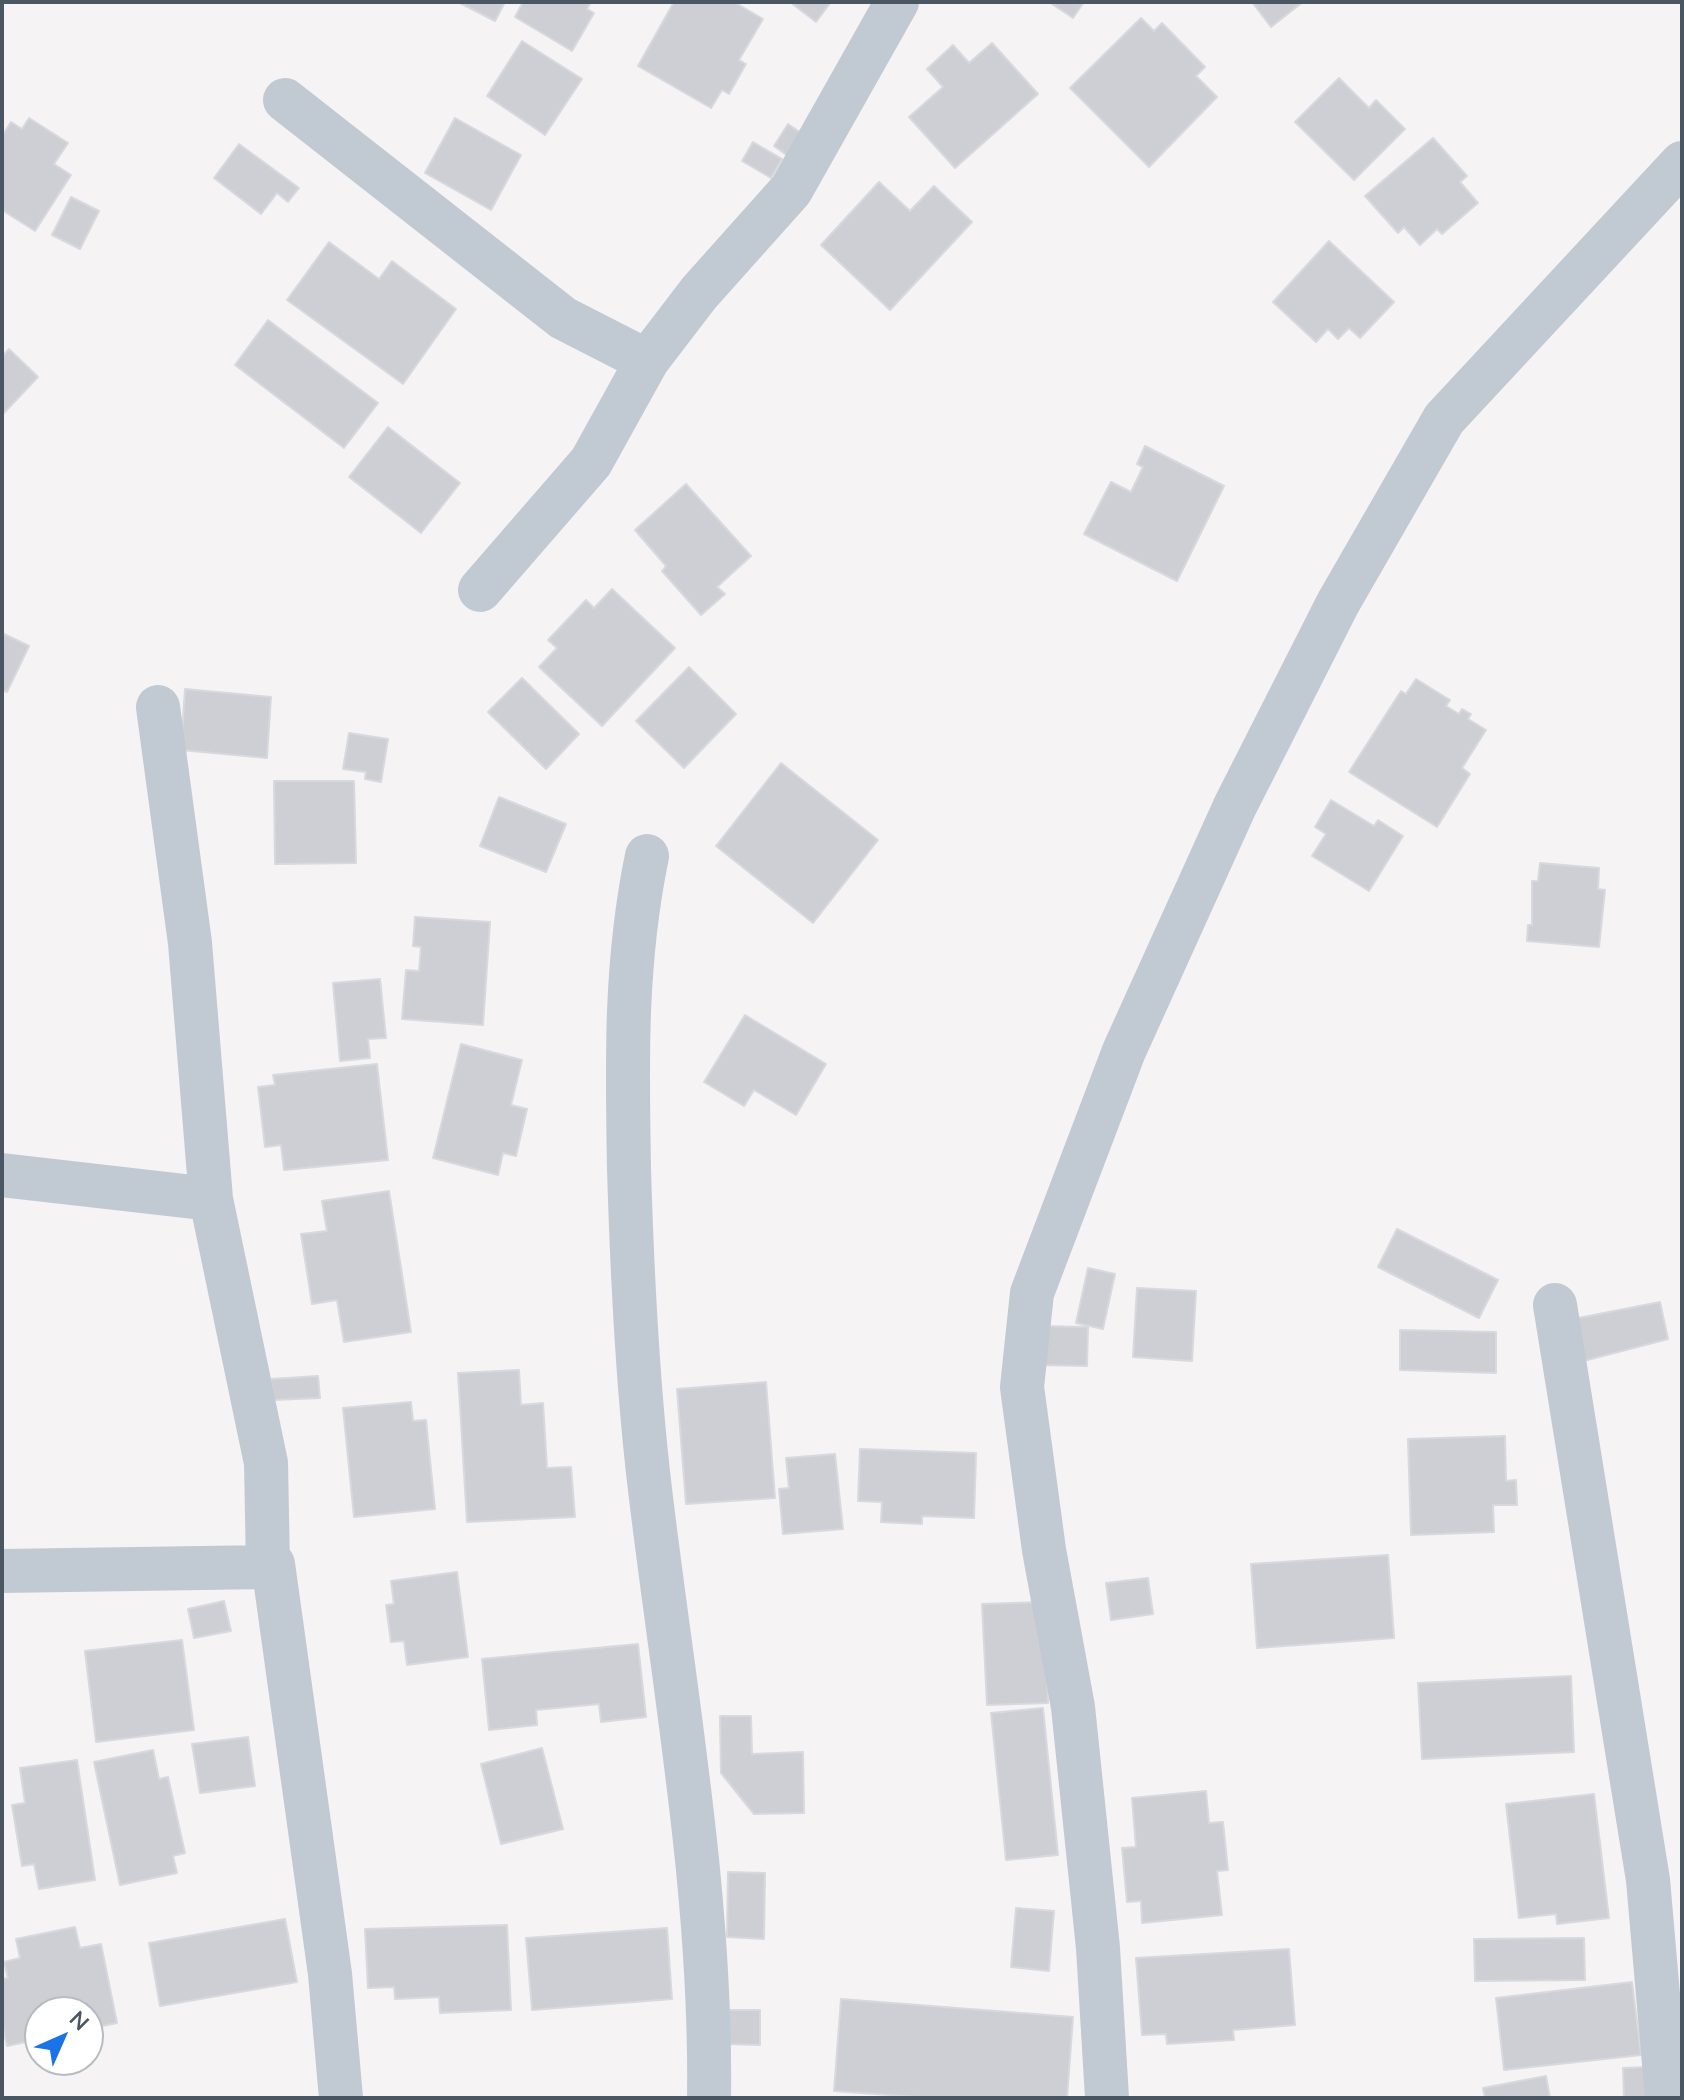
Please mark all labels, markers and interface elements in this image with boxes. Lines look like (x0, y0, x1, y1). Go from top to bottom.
north arrow (24, 1996, 104, 2076)
text: N (64, 2005, 95, 2036)

